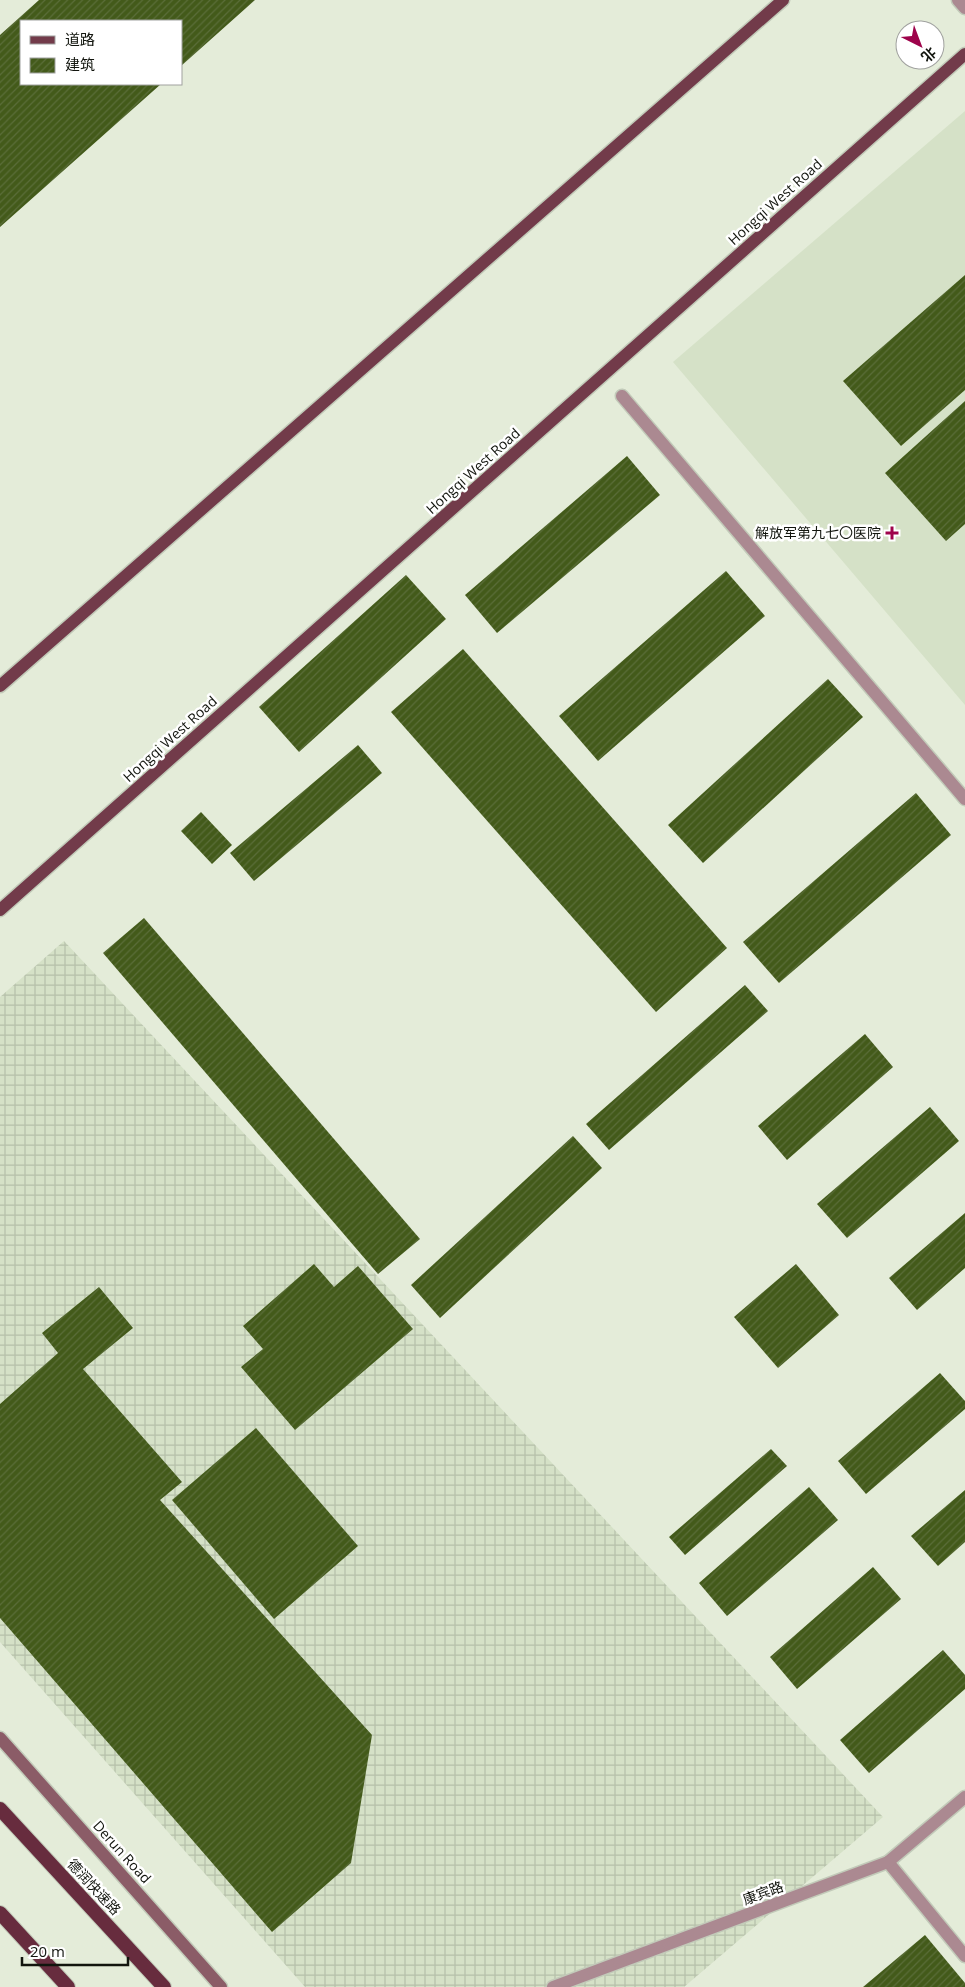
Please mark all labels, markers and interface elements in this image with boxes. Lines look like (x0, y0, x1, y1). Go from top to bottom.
legend (20, 20, 182, 85)
north arrow (895, 20, 945, 70)
text: 道路 (65, 29, 95, 49)
text: 北 (917, 43, 941, 67)
text: 建筑 (65, 54, 95, 74)
street label: Hongqi West Road (724, 154, 826, 249)
street label: Hongqi West Road (422, 423, 524, 518)
place label: 解放军第九七〇医院 (755, 523, 881, 542)
marker: 解放军第九七〇医院 (885, 526, 899, 540)
street label: Hongqi West Road (119, 691, 221, 786)
street label: Derun Road (89, 1816, 156, 1887)
street label: 德润快速路 (64, 1855, 125, 1919)
street label: 康宾路 (740, 1876, 786, 1909)
scale bar (22, 1934, 129, 1966)
text: 20 m (30, 1941, 65, 1961)

